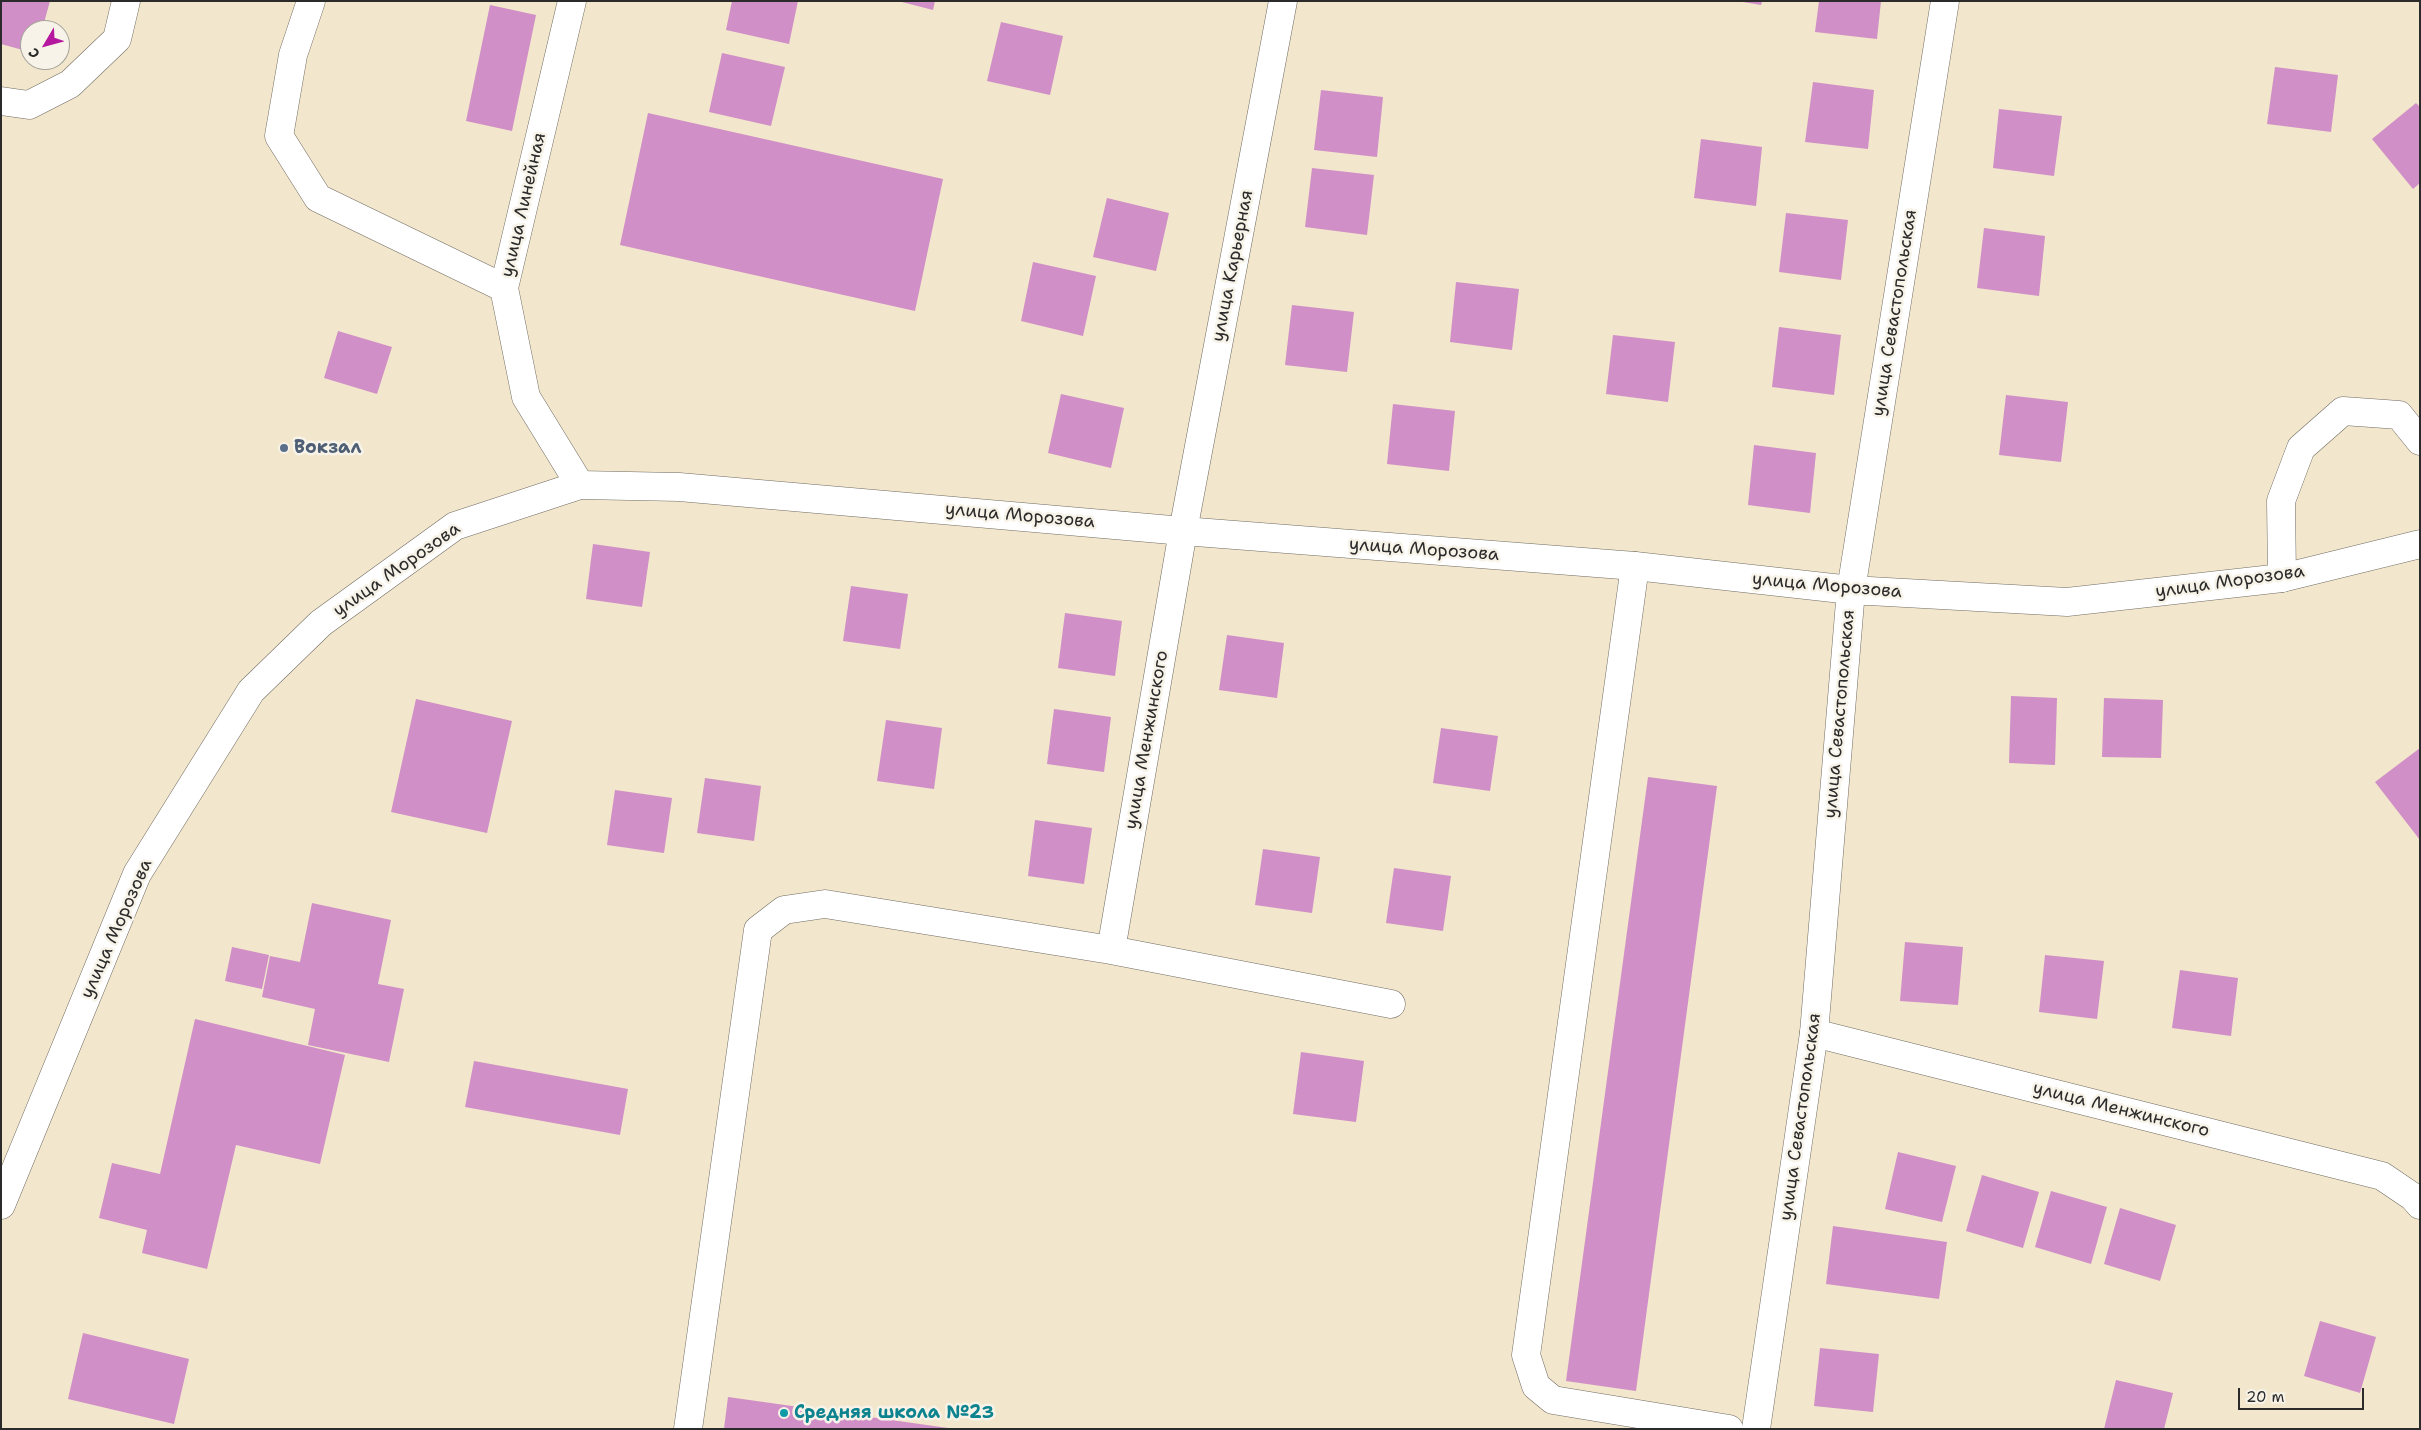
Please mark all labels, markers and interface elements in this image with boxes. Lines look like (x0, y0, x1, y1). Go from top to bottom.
north arrow (20, 20, 70, 70)
text: С (24, 45, 44, 62)
street label: улица Линейная (497, 131, 551, 279)
street label: улица Карьерная (1208, 188, 1258, 344)
street label: улица Севастопольская (1868, 208, 1922, 418)
place label: Вокзал (294, 437, 361, 459)
marker: Вокзал (278, 442, 290, 454)
street label: улица Морозова (944, 499, 1096, 533)
street label: улица Морозова (329, 518, 465, 622)
street label: улица Морозова (1348, 534, 1500, 566)
street label: улица Морозова (2154, 561, 2306, 603)
street label: улица Морозова (1751, 569, 1903, 603)
street label: улица Севастопольская (1820, 609, 1860, 819)
street label: улица Менжинского (1121, 649, 1173, 831)
street label: улица Морозова (77, 856, 157, 1002)
street label: улица Севастопольская (1776, 1012, 1826, 1222)
street label: улица Менжинского (2030, 1078, 2212, 1142)
scale bar (2241, 1378, 2367, 1410)
text: 20 m (2246, 1387, 2285, 1407)
place label: Средняя школа №23 (794, 1402, 994, 1424)
marker: Средняя школа №23 (778, 1407, 790, 1419)

